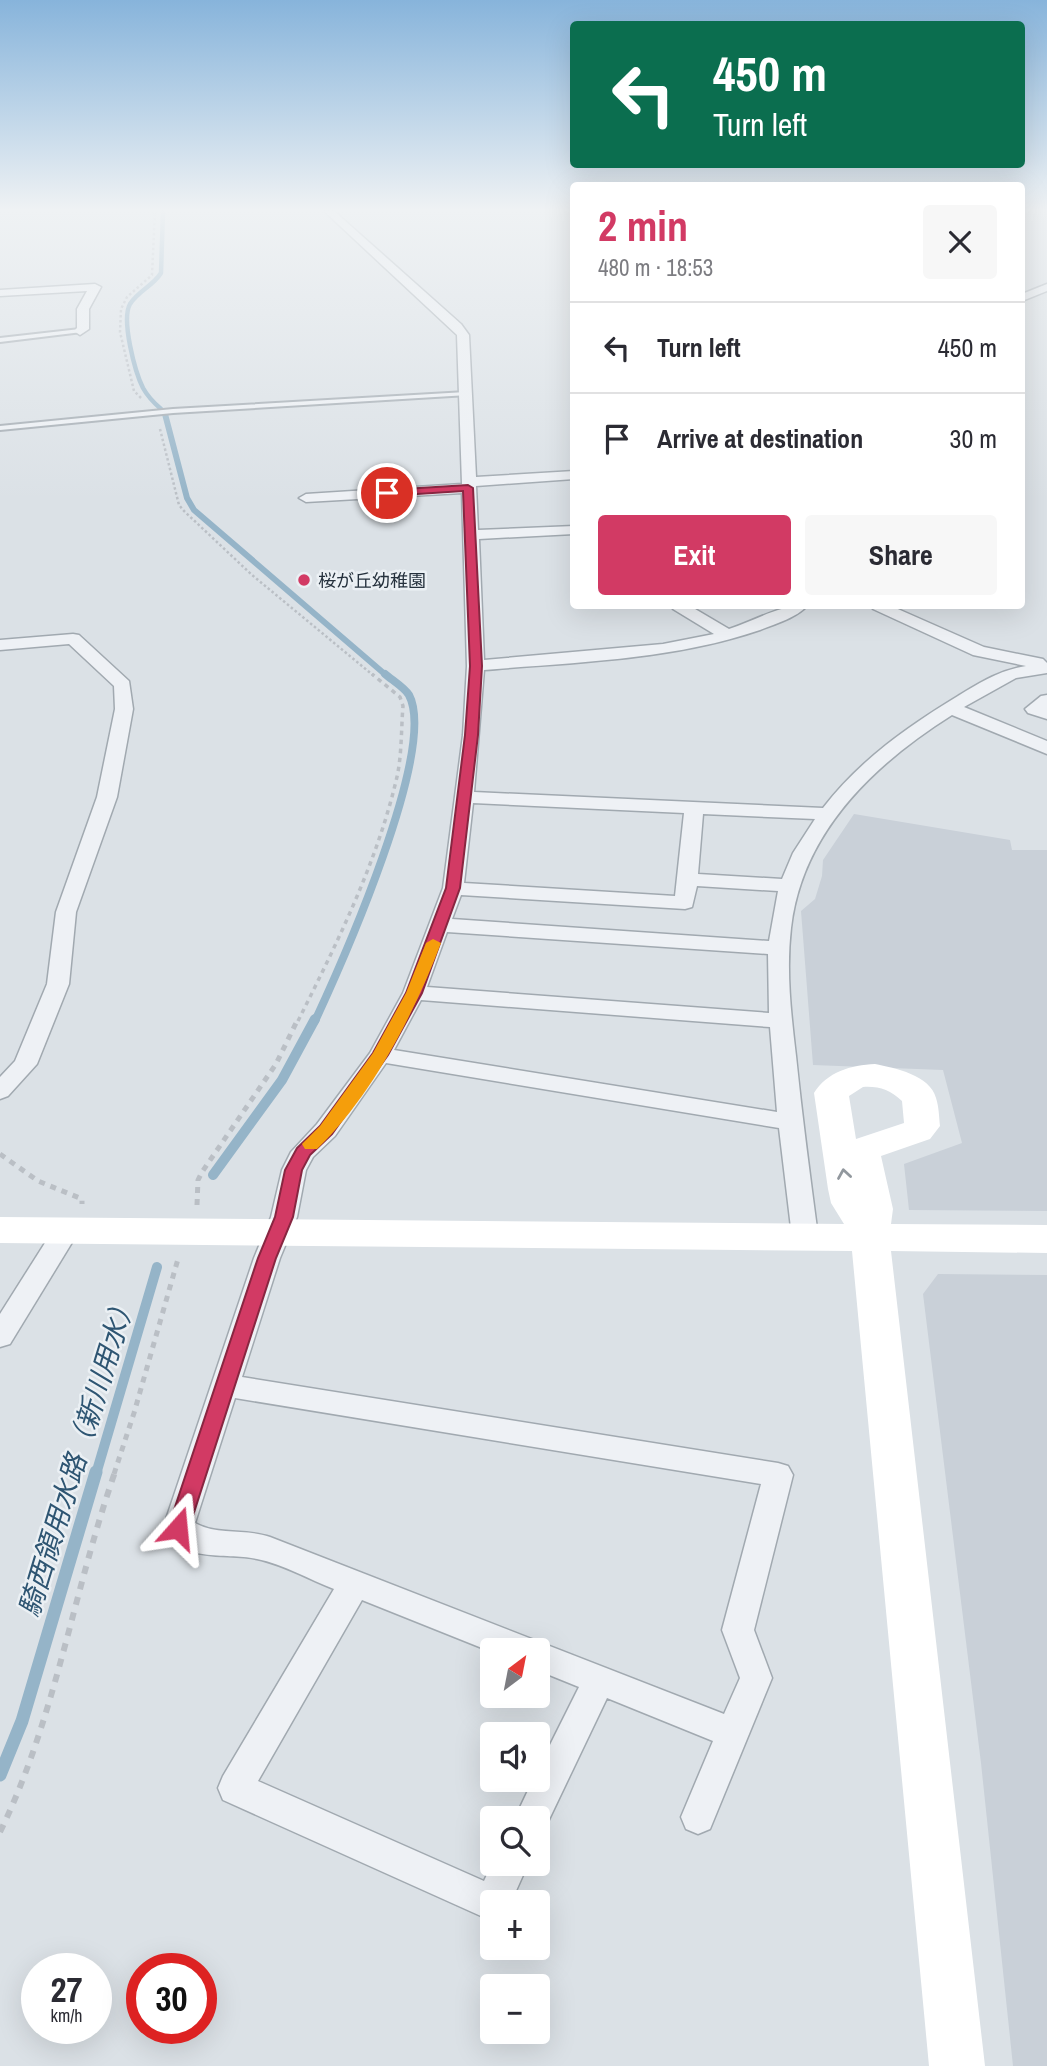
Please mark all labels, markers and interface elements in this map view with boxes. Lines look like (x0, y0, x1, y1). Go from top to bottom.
text: 450 m (713, 40, 827, 106)
icon: left (598, 49, 689, 140)
text: Turn left (713, 103, 807, 146)
text: 2 min (598, 198, 688, 254)
button: close (923, 205, 997, 279)
text: 480 m · 18:53 (598, 252, 713, 283)
icon: left (598, 329, 636, 367)
text: Turn left (657, 330, 741, 365)
text: 450 m (938, 330, 997, 365)
icon: arrive (598, 420, 636, 458)
text: Arrive at destination (657, 421, 863, 456)
text: 30 m (950, 421, 997, 456)
pin (357, 463, 417, 523)
icon: arrive (368, 474, 406, 512)
button: Exit (598, 515, 791, 595)
button: Share (805, 515, 997, 595)
place label: 桜が丘幼稚園 (318, 568, 426, 593)
marker: 桜が丘幼稚園 (296, 572, 312, 588)
one-way arrow (837, 1168, 852, 1180)
water label: 騎西領用水路（新川用水） (10, 1289, 144, 1621)
position arrow (141, 1491, 215, 1565)
north arrow (480, 1638, 550, 1708)
map controls (480, 1638, 550, 2044)
button: sound (480, 1722, 550, 1792)
button: search (480, 1806, 550, 1876)
button: + (480, 1890, 550, 1960)
speed limit sign: 30 (126, 1953, 217, 2044)
text: 27 (51, 1966, 82, 2013)
button: − (480, 1974, 550, 2044)
text: km/h (51, 2003, 83, 2028)

